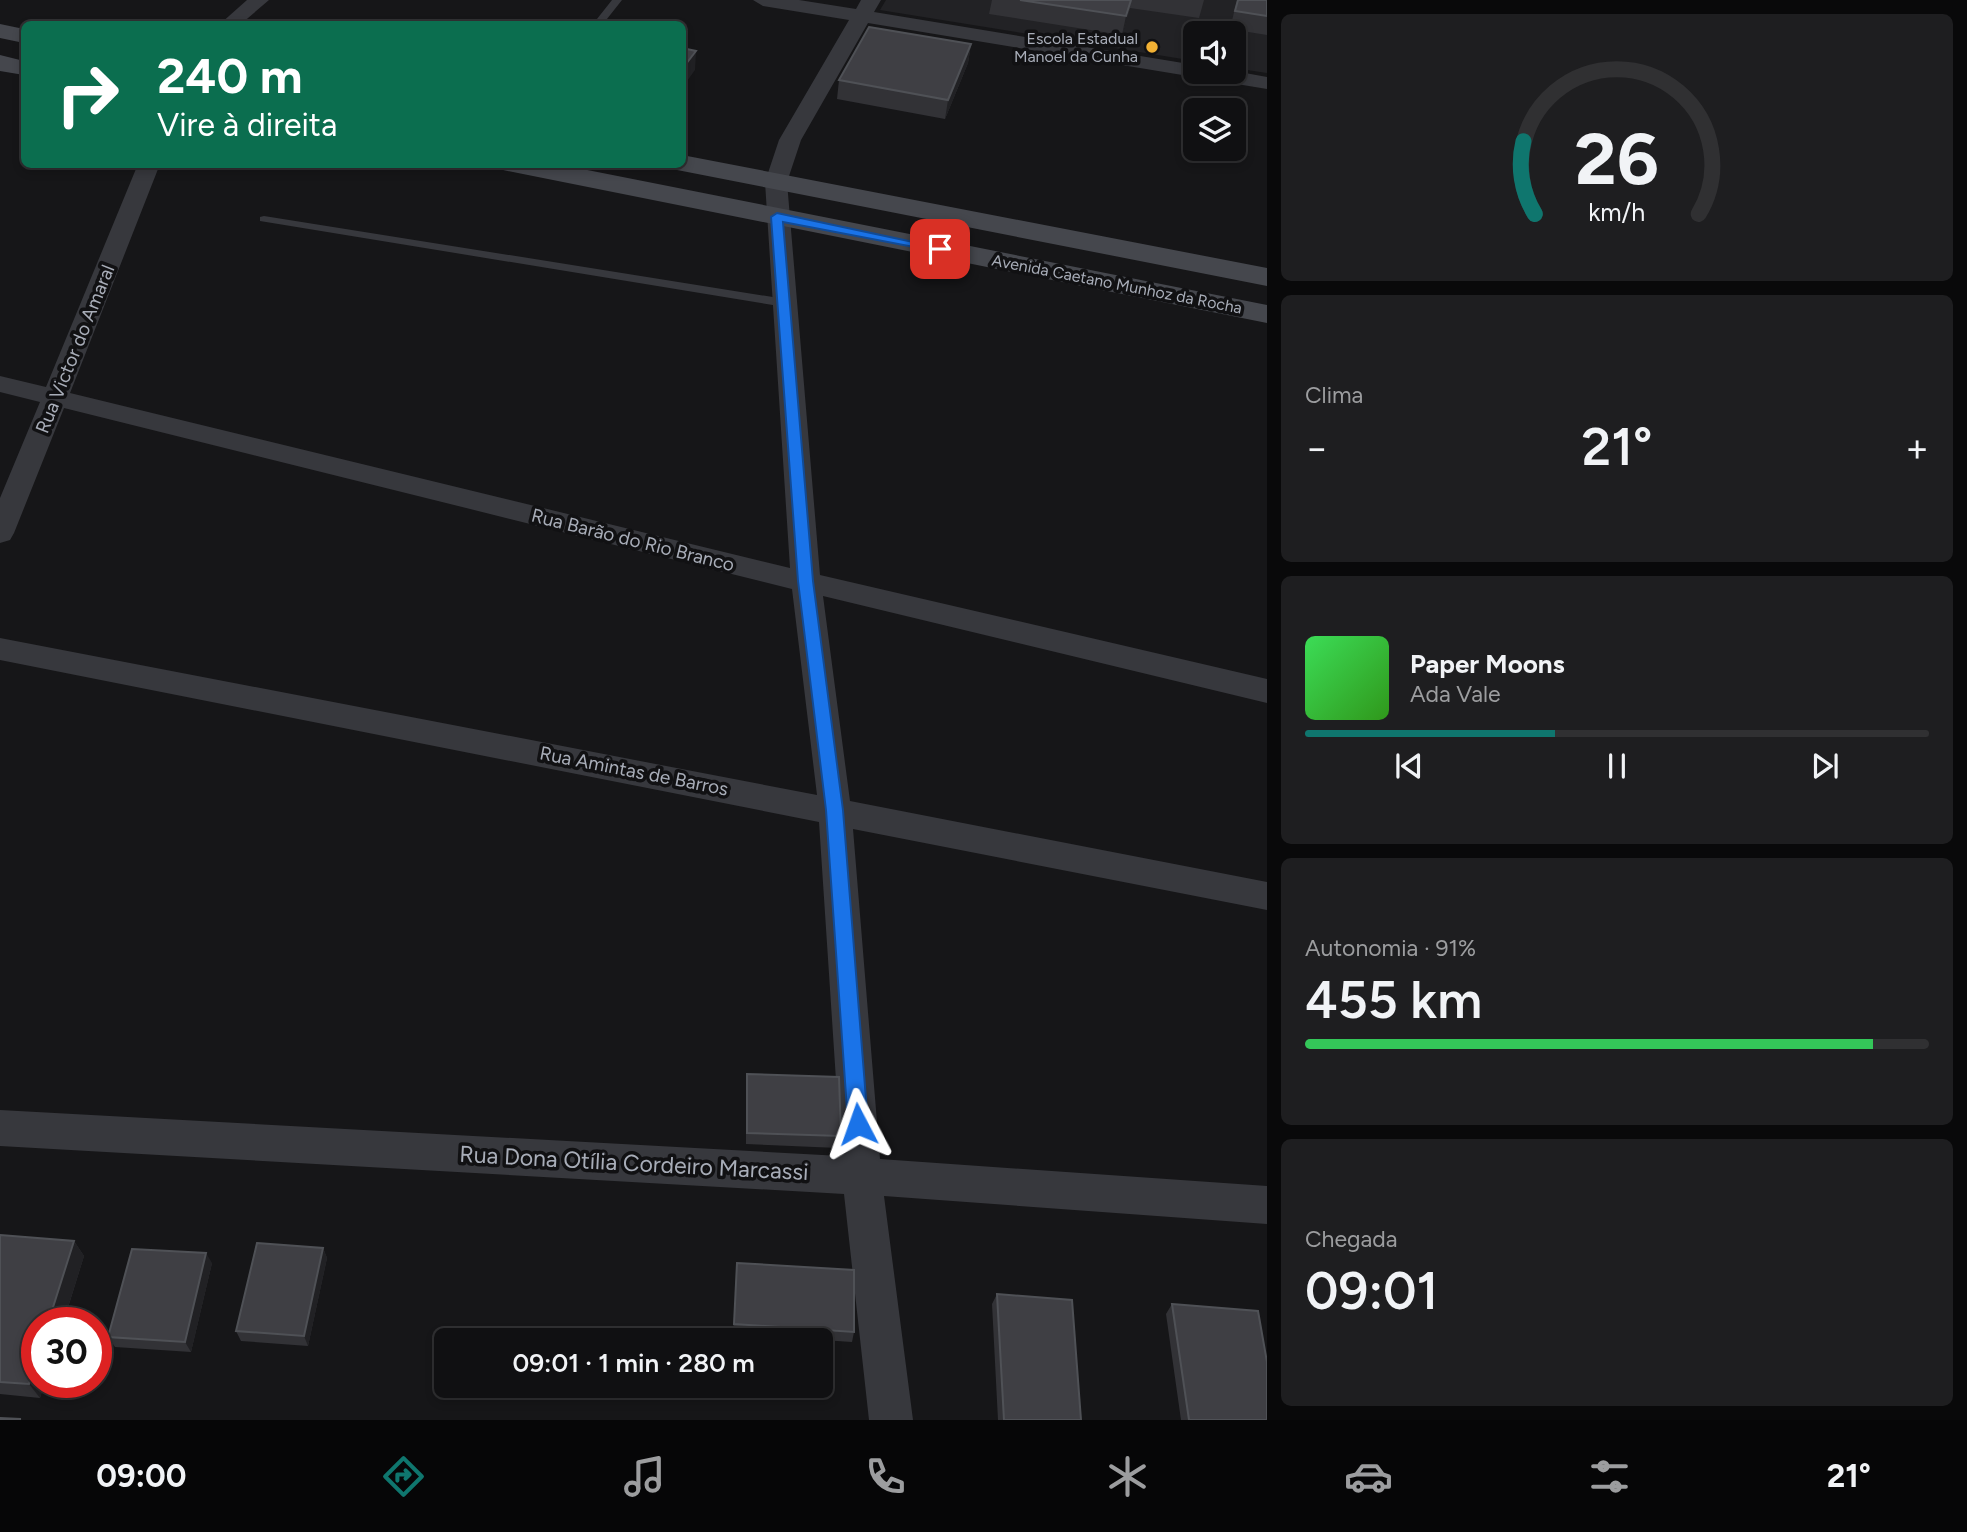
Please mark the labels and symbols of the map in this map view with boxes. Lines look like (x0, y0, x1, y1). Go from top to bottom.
place label: Escola Estadual Manoel da Cunha (1014, 29, 1138, 66)
marker: Escola Estadual Manoel da Cunha (1144, 39, 1160, 55)
pin (910, 219, 970, 279)
street label: Avenida Caetano Munhoz da Rocha (990, 250, 1244, 318)
street label: Rua Victor do Amaral (31, 261, 119, 437)
street label: Rua Barão do Rio Branco (529, 504, 737, 576)
street label: Rua Amintas de Barros (538, 741, 730, 801)
position arrow (821, 1087, 895, 1161)
street label: Rua Dona Otília Cordeiro Marcassi (459, 1140, 809, 1186)
speed limit sign: 30 (21, 1307, 112, 1398)

